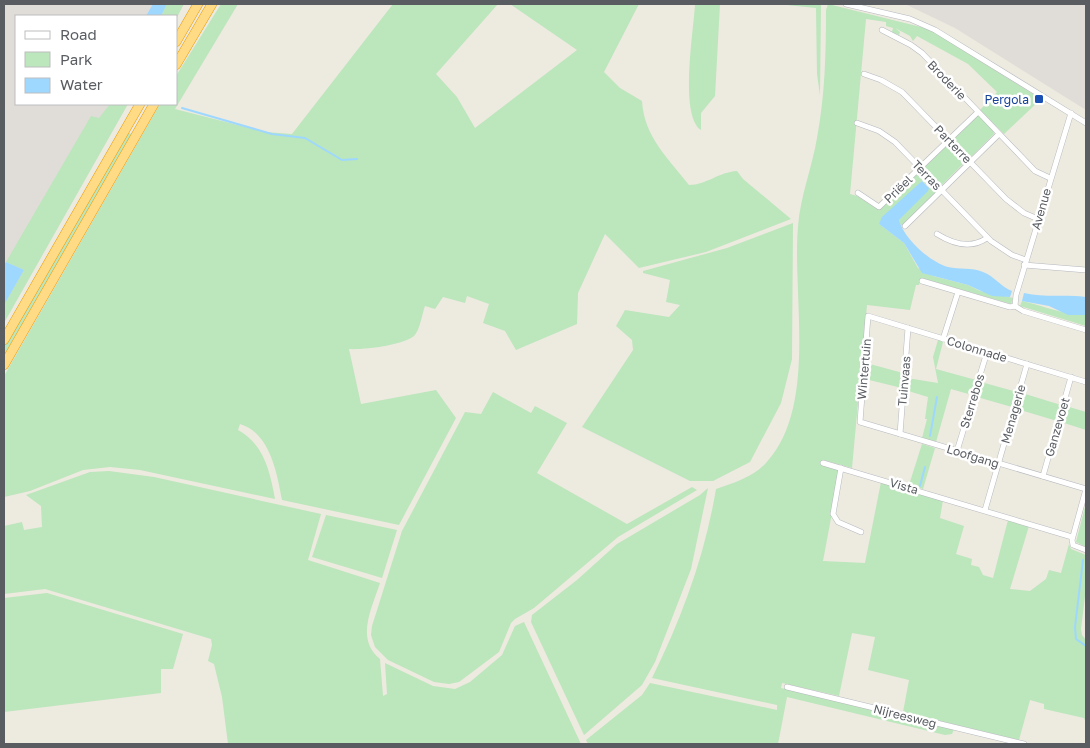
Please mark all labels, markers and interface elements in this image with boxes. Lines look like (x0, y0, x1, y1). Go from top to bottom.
legend (15, 15, 178, 105)
text: Road (60, 25, 97, 43)
text: Park (60, 50, 93, 68)
street label: Broderie (925, 57, 969, 103)
text: Water (60, 75, 103, 93)
place label: Pergola (985, 92, 1029, 107)
marker: Pergola (1033, 93, 1045, 105)
street label: Parterre (931, 122, 975, 166)
street label: Terras (909, 157, 945, 193)
street label: Priëel (881, 172, 915, 206)
street label: Avenue (1028, 187, 1054, 231)
street label: Colonnade (945, 333, 1009, 365)
street label: Wintertuin (854, 338, 874, 400)
street label: Tuinvaas (894, 355, 914, 407)
street label: Sterrebos (957, 372, 987, 430)
street label: Menagerie (997, 383, 1029, 445)
street label: Ganzevoet (1041, 395, 1073, 458)
street label: Loofgang (945, 441, 1001, 471)
street label: Vista (888, 475, 920, 497)
street label: Nijreesweg (872, 701, 938, 731)

